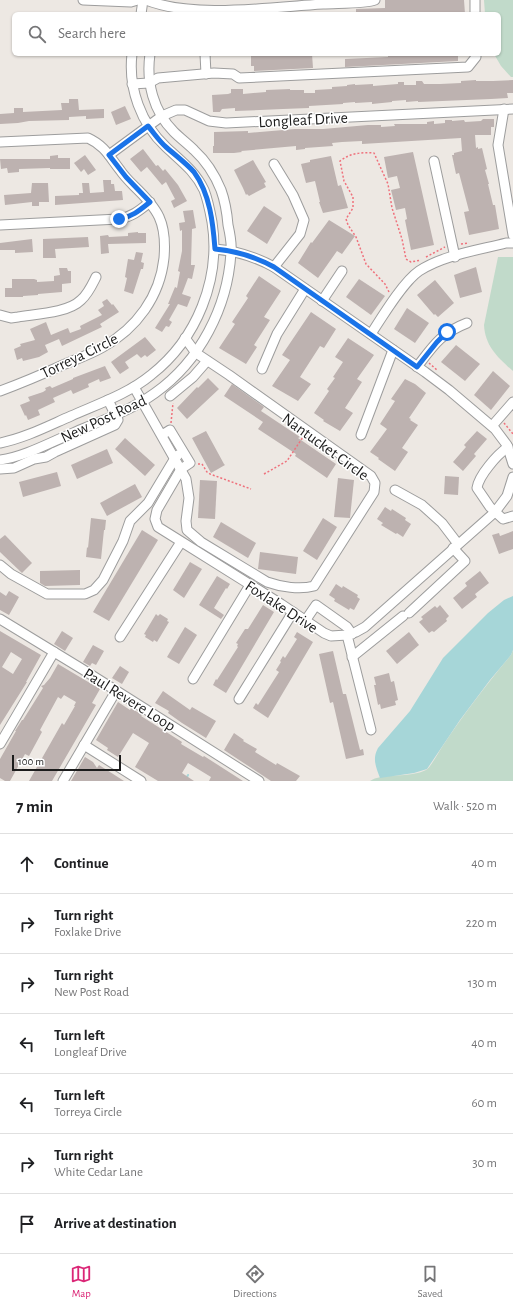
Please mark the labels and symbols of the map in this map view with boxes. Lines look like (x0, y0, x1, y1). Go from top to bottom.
street label: Longleaf Drive (258, 110, 348, 130)
route end (110, 210, 128, 228)
route start (438, 323, 456, 341)
street label: Torreya Circle (38, 330, 121, 382)
street label: New Post Road (58, 392, 149, 446)
street label: Nantucket Circle (279, 410, 372, 483)
street label: Foxlake Drive (242, 578, 320, 636)
street label: Paul Revere Loop (81, 665, 178, 734)
scale bar (12, 753, 121, 772)

